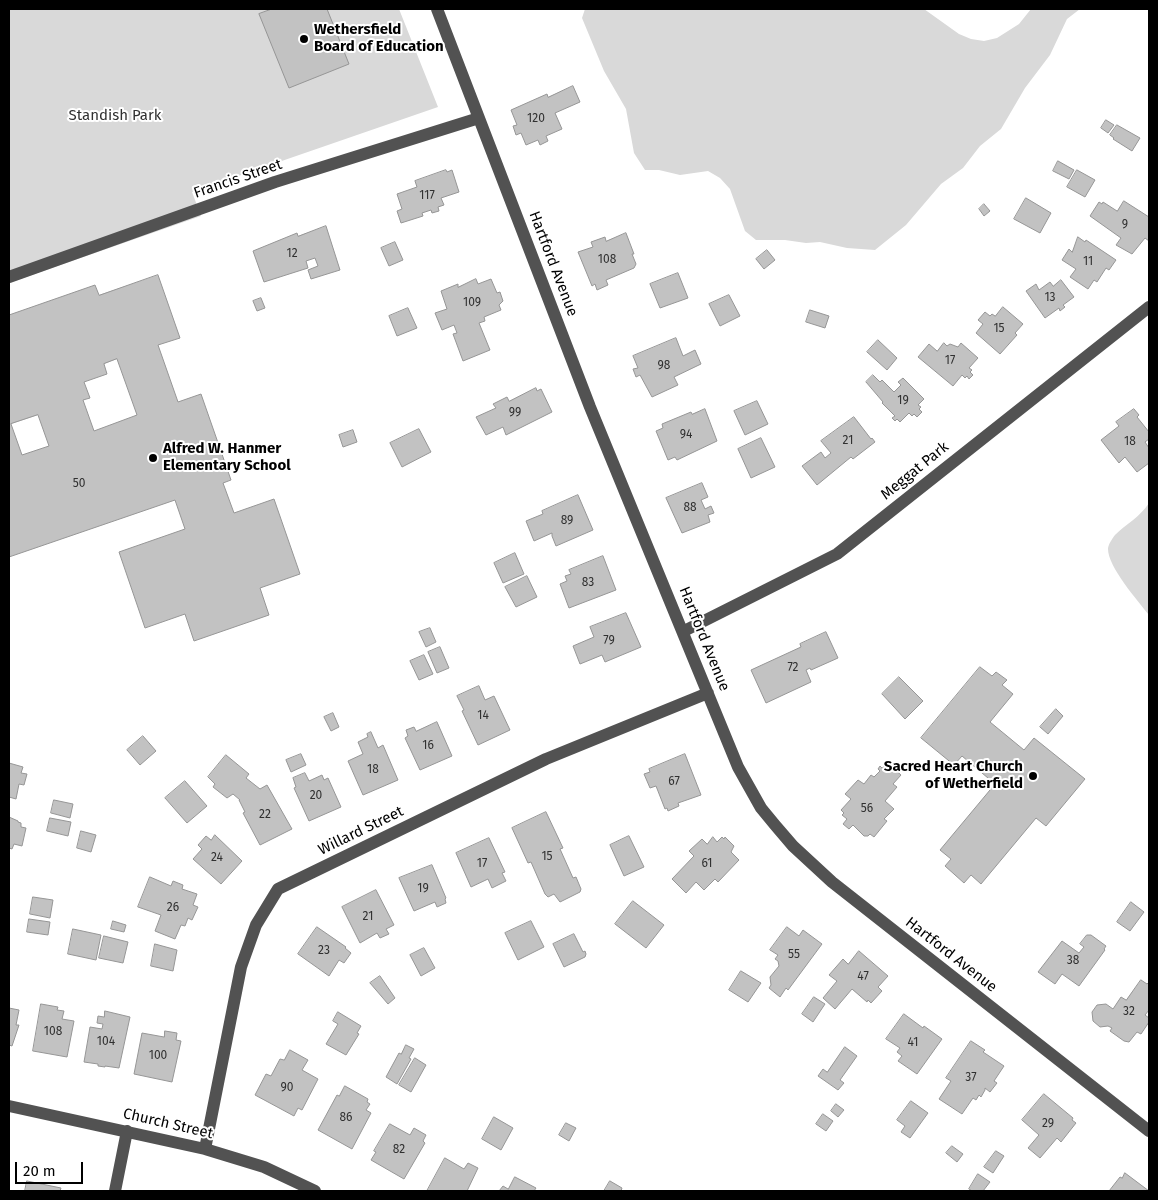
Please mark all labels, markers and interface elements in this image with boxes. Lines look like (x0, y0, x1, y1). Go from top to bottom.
place label: Wethersfield Board of Education (314, 21, 444, 56)
marker: Wethersfield Board of Education (298, 33, 310, 45)
park label: Standish Park (69, 107, 161, 125)
house number: 120 (527, 112, 545, 126)
street label: Francis Street (192, 155, 284, 203)
house number: 117 (419, 189, 435, 203)
street label: Hartford Avenue (525, 209, 581, 319)
house number: 9 (1122, 218, 1128, 232)
house number: 12 (286, 247, 298, 261)
house number: 108 (598, 253, 616, 267)
house number: 11 (1083, 255, 1093, 269)
house number: 13 (1044, 291, 1056, 305)
house number: 109 (463, 296, 481, 310)
house number: 15 (993, 322, 1005, 336)
house number: 17 (945, 354, 955, 368)
house number: 98 (658, 359, 670, 373)
house number: 19 (897, 394, 909, 408)
house number: 99 (509, 406, 521, 420)
house number: 94 (680, 428, 692, 442)
house number: 21 (843, 434, 853, 448)
house number: 18 (1124, 435, 1136, 449)
street label: Meggat Park (877, 438, 953, 504)
place label: Alfred W. Hanmer Elementary School (163, 440, 291, 475)
marker: Alfred W. Hanmer Elementary School (147, 452, 159, 464)
house number: 50 (73, 477, 85, 491)
house number: 88 (683, 501, 697, 515)
house number: 89 (561, 514, 573, 528)
house number: 83 (582, 576, 594, 590)
street label: Hartford Avenue (675, 584, 733, 694)
house number: 79 (603, 634, 615, 648)
house number: 72 (787, 661, 799, 675)
house number: 14 (477, 709, 489, 723)
house number: 16 (422, 739, 434, 753)
place label: Sacred Heart Church of Wetherfield (884, 758, 1023, 793)
house number: 18 (367, 763, 379, 777)
marker: Sacred Heart Church of Wetherfield (1027, 770, 1039, 782)
house number: 67 (668, 775, 680, 789)
house number: 20 (310, 789, 322, 803)
house number: 56 (861, 802, 873, 816)
street label: Willard Street (315, 803, 407, 859)
house number: 22 (259, 808, 271, 822)
house number: 15 (541, 850, 553, 864)
house number: 24 (211, 851, 223, 865)
house number: 17 (477, 857, 487, 871)
house number: 61 (701, 857, 713, 871)
house number: 19 (417, 882, 429, 896)
house number: 26 (167, 901, 179, 915)
house number: 21 (363, 910, 373, 924)
street label: Hartford Avenue (902, 914, 1000, 996)
house number: 23 (318, 944, 330, 958)
house number: 55 (788, 948, 800, 962)
house number: 38 (1067, 954, 1079, 968)
house number: 47 (857, 970, 869, 984)
house number: 32 (1123, 1005, 1135, 1019)
house number: 108 (44, 1025, 62, 1039)
house number: 104 (97, 1035, 115, 1049)
house number: 41 (908, 1036, 918, 1050)
house number: 100 (149, 1049, 167, 1063)
house number: 37 (965, 1071, 977, 1085)
house number: 90 (281, 1081, 293, 1095)
street label: Church Street (121, 1105, 215, 1143)
house number: 86 (339, 1111, 353, 1125)
house number: 29 (1042, 1117, 1054, 1131)
house number: 82 (393, 1143, 405, 1157)
scale bar (18, 1152, 85, 1184)
text: 20 m (23, 1162, 56, 1180)

